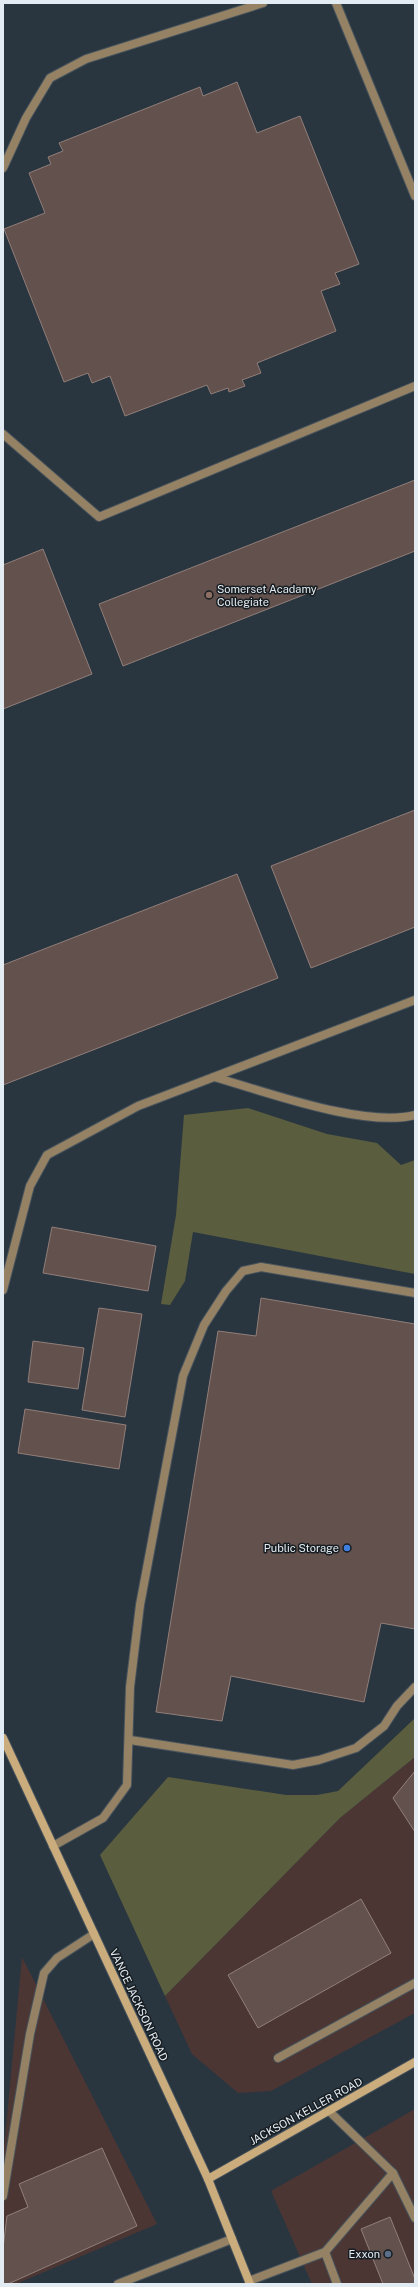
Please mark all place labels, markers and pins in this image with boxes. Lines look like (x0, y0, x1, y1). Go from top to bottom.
place label: Somerset Acadamy Collegiate (217, 583, 317, 608)
marker: Somerset Acadamy Collegiate (204, 590, 214, 600)
place label: Public Storage (264, 1542, 339, 1554)
marker: Public Storage (342, 1543, 352, 1553)
place label: Exxon (349, 2248, 380, 2260)
marker: Exxon (383, 2249, 393, 2259)

